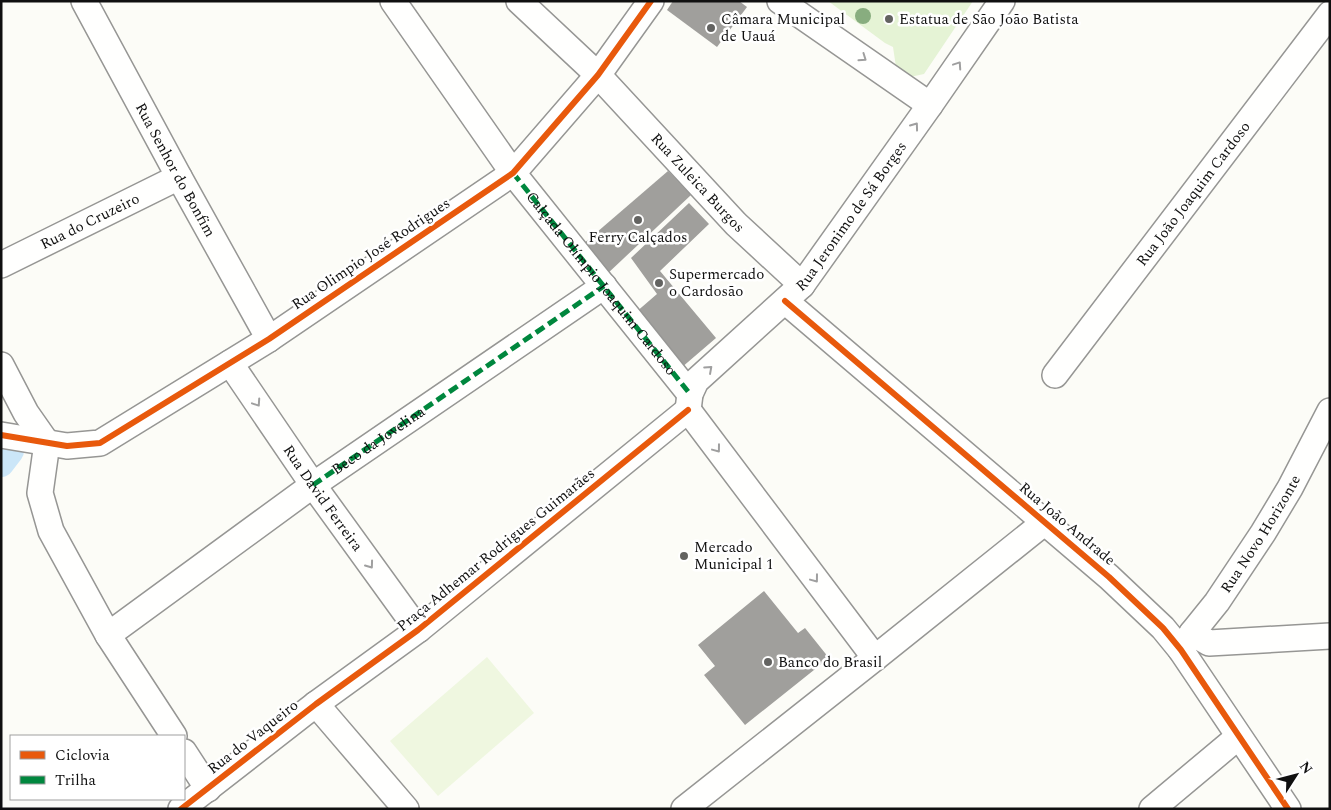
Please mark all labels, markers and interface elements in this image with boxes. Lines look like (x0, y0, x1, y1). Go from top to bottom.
place label: Câmara Municipal de Uauá (721, 8, 845, 48)
place label: Estatua de São João Batista (899, 8, 1079, 31)
marker: Estatua de São João Batista (883, 13, 895, 25)
marker: Câmara Municipal de Uauá (705, 22, 717, 34)
one-way arrow (858, 52, 867, 61)
one-way arrow (952, 61, 961, 71)
street label: Rua Senhor do Bonfim (129, 98, 222, 241)
street label: Rua João Joaquim Cardoso (1130, 116, 1256, 271)
one-way arrow (909, 123, 918, 132)
street label: Rua Zuleica Burgos (645, 127, 750, 238)
street label: Rua Jeronimo de Sá Borges (791, 136, 912, 297)
street label: Calçada Olímpio Joaquim Cardoso (520, 186, 682, 380)
street label: Rua do Cruzeiro (36, 187, 143, 255)
street label: Rua Olimpio José Rodrigues (287, 192, 455, 316)
marker: Ferry Calçados (632, 214, 644, 226)
place label: Ferry Calçados (589, 226, 687, 249)
place label: Supermercado o Cardosão (669, 263, 764, 303)
marker: Supermercado o Cardosão (653, 277, 665, 289)
one-way arrow (704, 366, 713, 375)
one-way arrow (251, 398, 260, 407)
street label: Beco da Jovelina (327, 400, 430, 481)
street label: Rua David Ferreira (277, 440, 369, 557)
one-way arrow (711, 443, 720, 453)
street label: Praça Adhemar Rodrigues Guimarães (392, 463, 600, 637)
street label: Rua Novo Horizonte (1215, 471, 1306, 598)
street label: Rua João Andrade (1014, 477, 1120, 571)
place label: Mercado Municipal 1 (694, 536, 774, 576)
marker: Mercado Municipal 1 (678, 550, 690, 562)
one-way arrow (365, 559, 373, 568)
one-way arrow (810, 573, 818, 582)
place label: Banco do Brasil (778, 651, 882, 674)
marker: Banco do Brasil (762, 656, 774, 668)
street label: Rua do Vaqueiro (203, 694, 303, 780)
legend (10, 735, 185, 800)
text: Ciclovia (55, 744, 110, 767)
north arrow (1271, 750, 1321, 800)
text: N (1294, 757, 1318, 778)
text: Trilha (55, 769, 96, 792)

